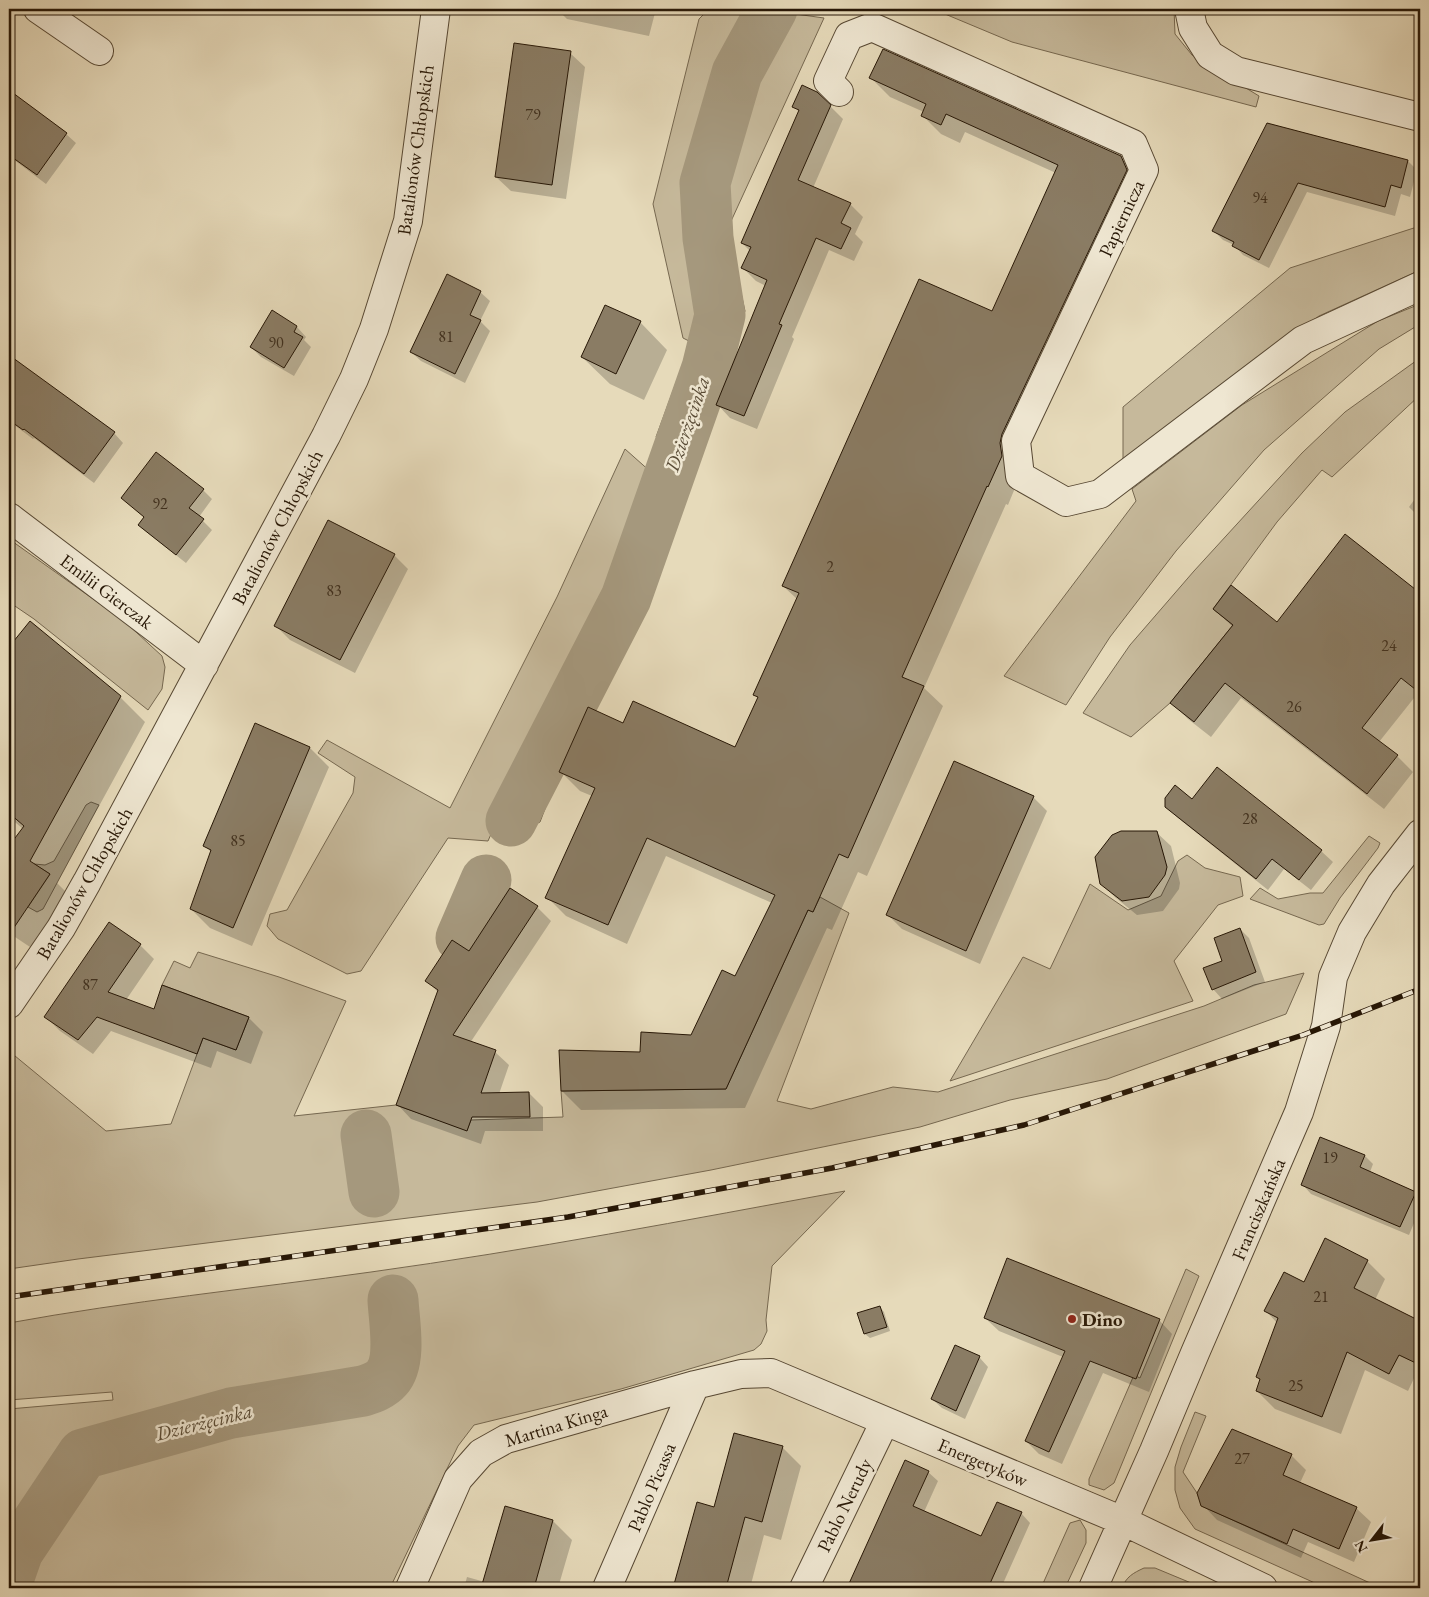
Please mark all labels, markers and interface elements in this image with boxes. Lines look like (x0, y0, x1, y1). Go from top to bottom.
street label: Batalionów Chłopskich (391, 63, 440, 237)
house number: 79 (525, 104, 541, 125)
street label: Papiernicza (1093, 175, 1150, 261)
house number: 94 (1252, 187, 1268, 208)
house number: 81 (438, 326, 454, 347)
house number: 90 (268, 332, 284, 353)
water label: Dzierżęcinka (658, 373, 715, 476)
street label: Batalionów Chłopskich (226, 445, 329, 609)
house number: 92 (152, 493, 168, 514)
street label: Emilii Gierczak (55, 548, 159, 635)
house number: 2 (826, 556, 834, 577)
house number: 83 (326, 580, 342, 601)
house number: 24 (1381, 635, 1397, 656)
house number: 26 (1286, 696, 1302, 717)
street label: Batalionów Chłopskich (31, 802, 138, 964)
house number: 28 (1242, 808, 1258, 829)
house number: 85 (230, 830, 246, 851)
house number: 87 (82, 974, 98, 995)
house number: 19 (1322, 1147, 1338, 1168)
street label: Franciszkańska (1226, 1154, 1291, 1264)
house number: 21 (1313, 1286, 1329, 1307)
place label: Dino (1082, 1307, 1123, 1332)
marker: Dino (1066, 1313, 1078, 1325)
house number: 25 (1288, 1375, 1304, 1396)
water label: Dzierżęcinka (152, 1397, 255, 1447)
street label: Martina Kinga (502, 1398, 611, 1453)
street label: Energetyków (934, 1432, 1033, 1493)
street label: Pablo Picassa (622, 1438, 682, 1536)
house number: 27 (1234, 1448, 1250, 1469)
street label: Pablo Nerudy (811, 1454, 878, 1556)
north arrow (1346, 1514, 1396, 1564)
text: N (1350, 1537, 1371, 1556)

